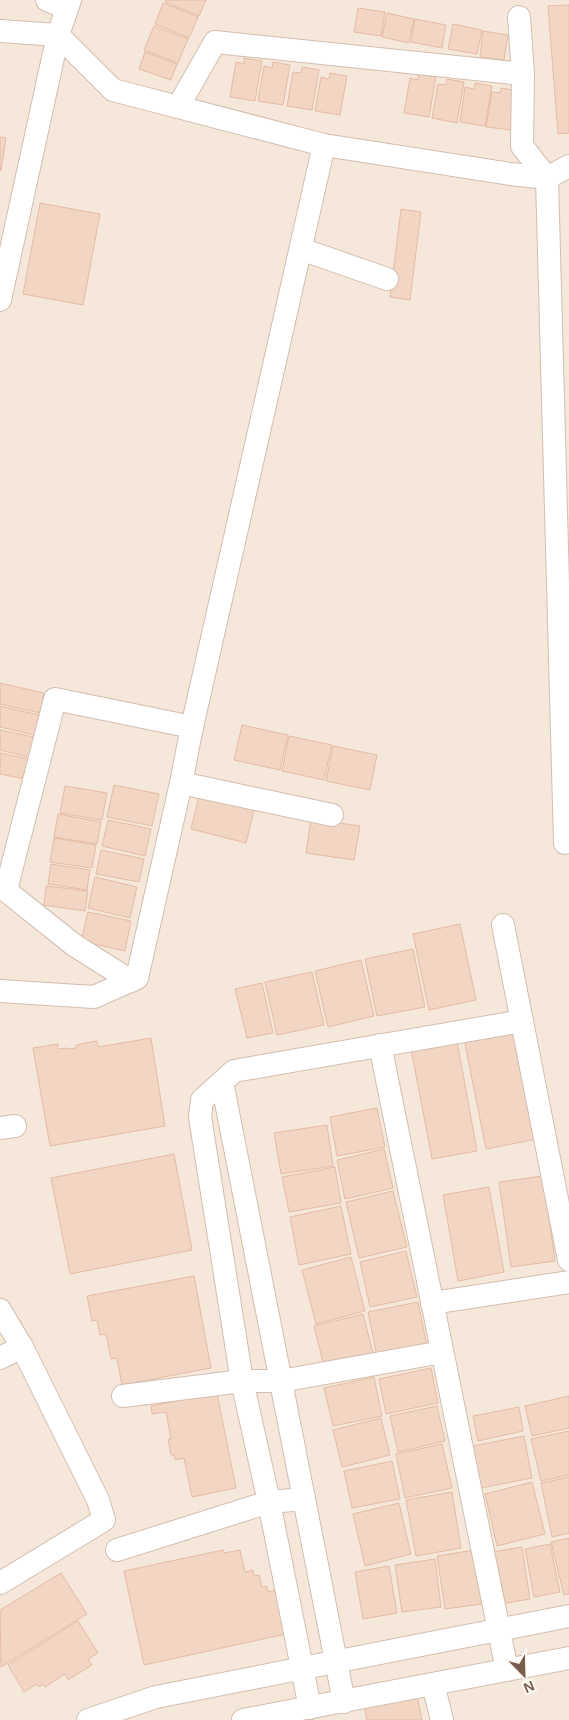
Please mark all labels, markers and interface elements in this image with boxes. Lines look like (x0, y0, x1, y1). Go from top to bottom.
north arrow (499, 1650, 549, 1700)
text: N (521, 1678, 537, 1696)

